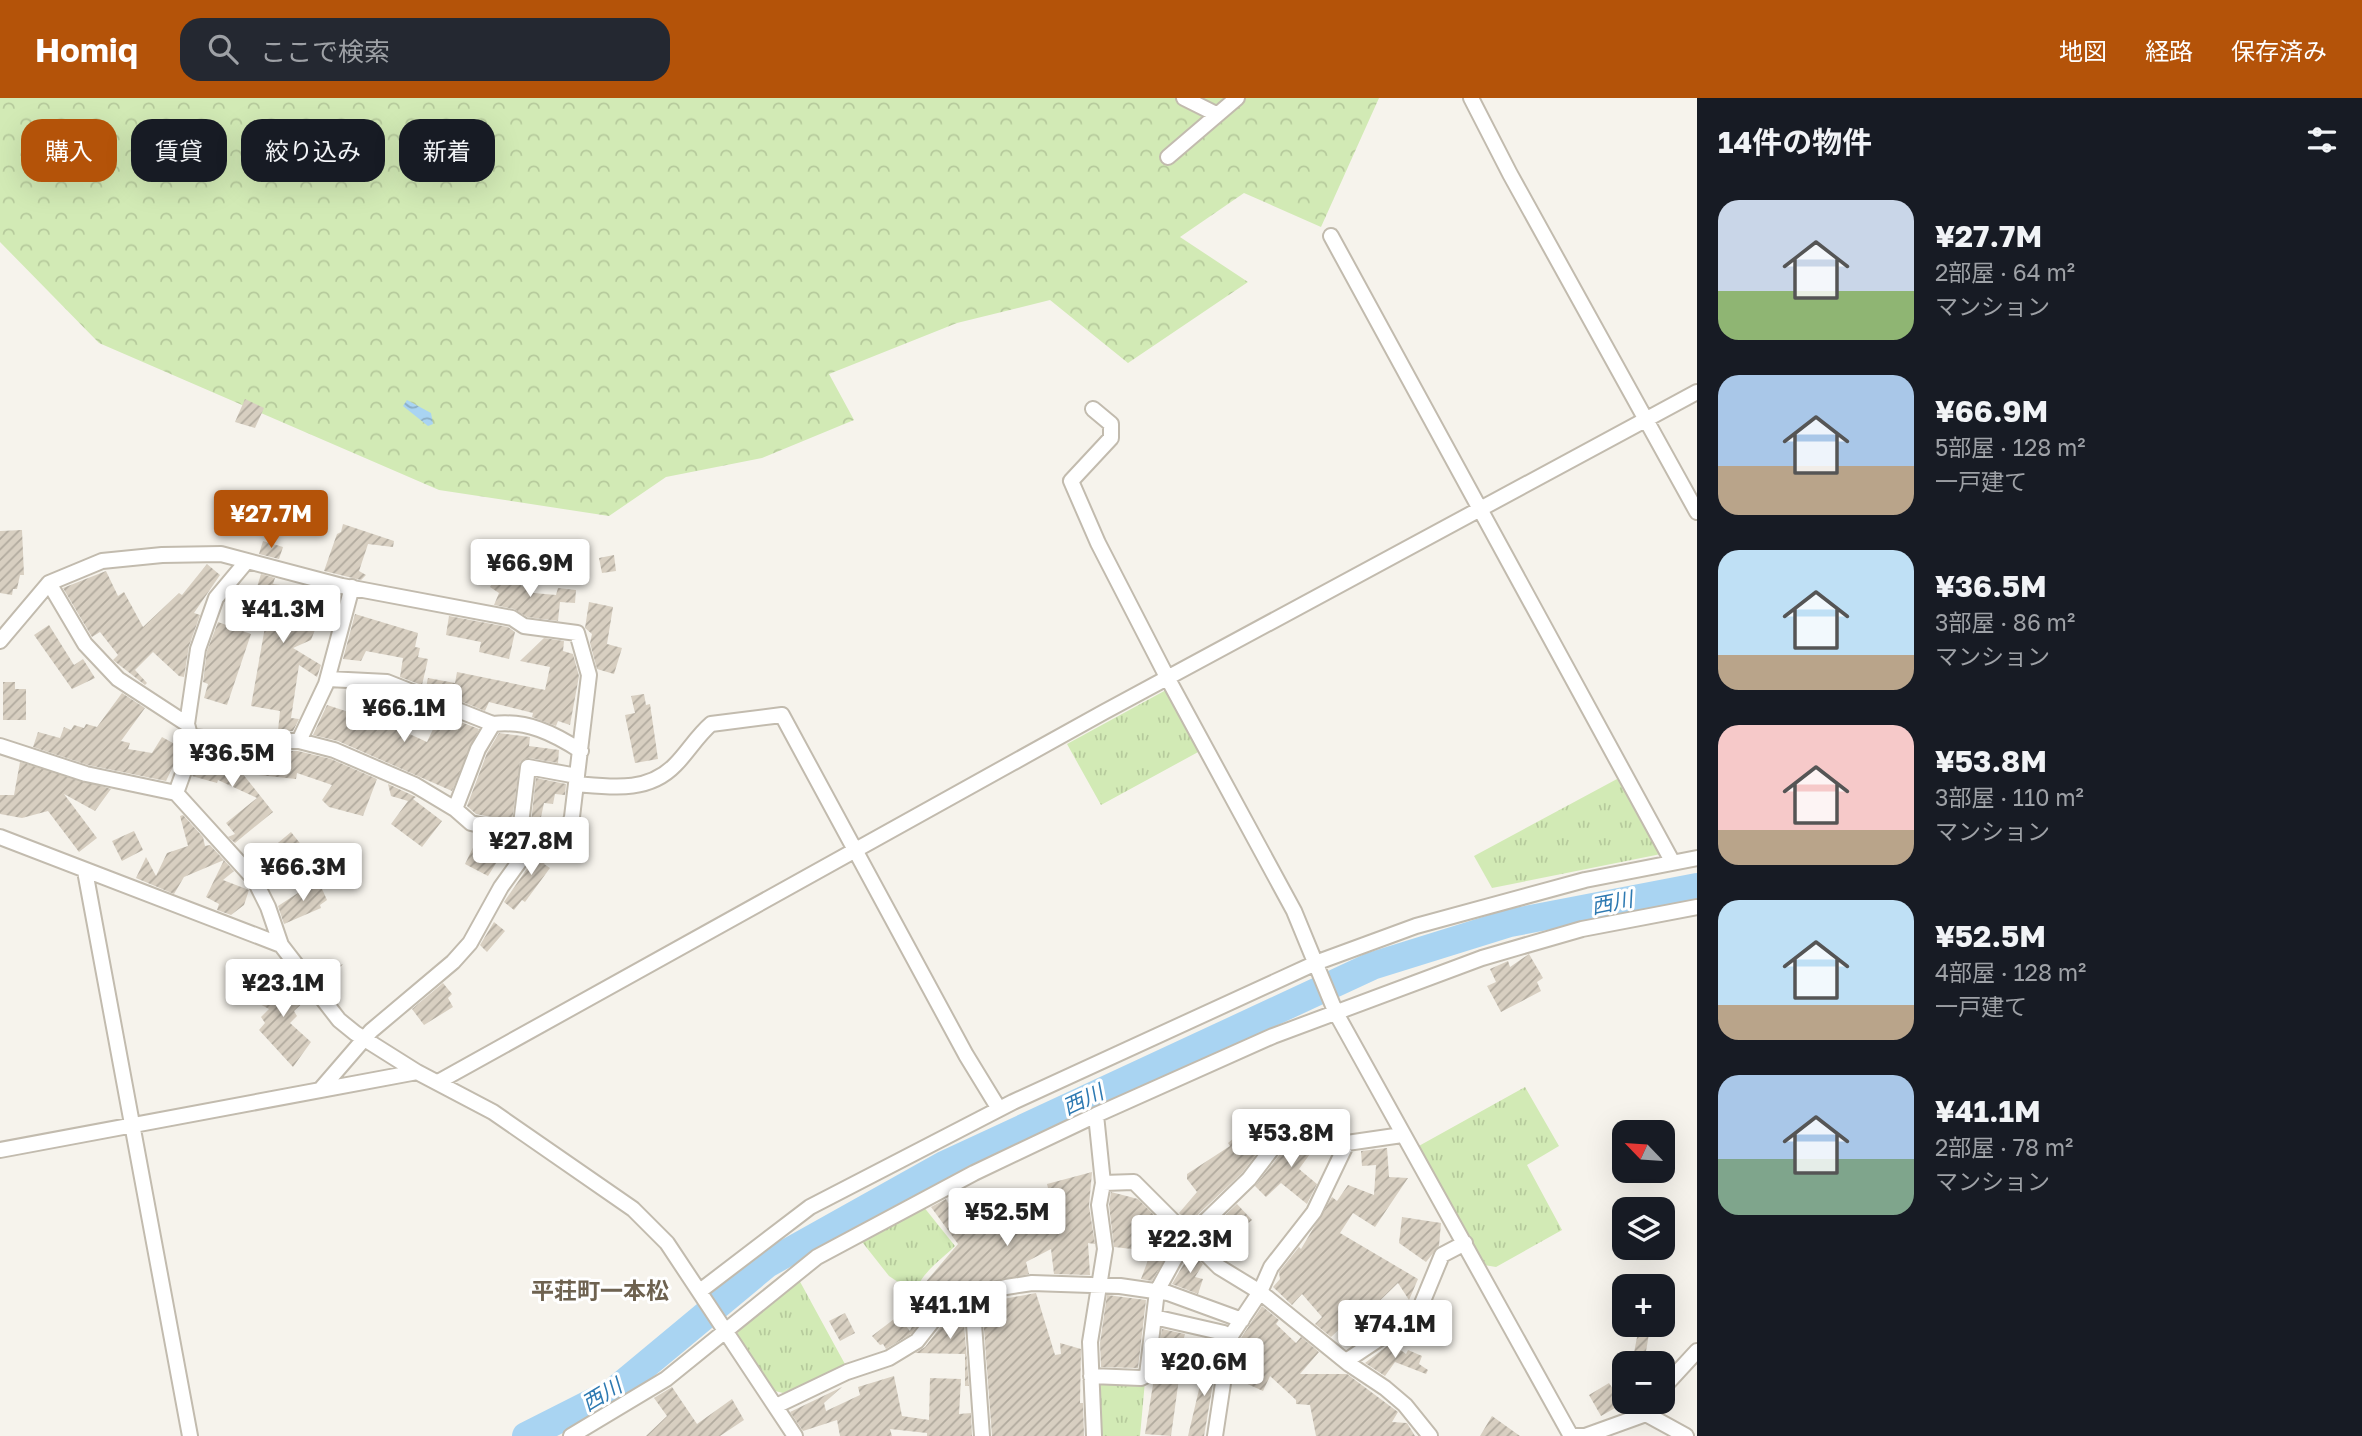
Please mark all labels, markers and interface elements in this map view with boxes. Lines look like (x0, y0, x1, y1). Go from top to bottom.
search box (180, 18, 670, 81)
text: Homiq (35, 30, 138, 69)
icon: search (204, 30, 242, 68)
text: ここで検索 (260, 36, 390, 67)
text: 地図 (2059, 36, 2107, 65)
text: 経路 (2145, 36, 2193, 65)
text: 保存済み (2231, 36, 2327, 65)
chip: 購入 (21, 119, 117, 182)
chip: 賃貸 (131, 119, 227, 182)
chip: 絞り込み (241, 119, 385, 182)
chip: 新着 (399, 119, 495, 182)
icon: filters (2303, 121, 2341, 159)
text: 14件の物件 (1718, 124, 1872, 160)
text: ¥27.7M (1935, 218, 2042, 254)
icon: home (1774, 228, 1858, 312)
text: 2部屋 · 64 m² (1935, 258, 2075, 286)
text: マンション (1935, 292, 2050, 320)
text: ¥66.9M (1935, 393, 2048, 429)
icon: home (1774, 403, 1858, 487)
text: 5部屋 · 128 m² (1935, 433, 2086, 461)
text: 一戸建て (1935, 467, 2027, 495)
pin: ¥27.7M (214, 490, 328, 550)
text: ¥27.7M (230, 499, 312, 527)
pin: ¥66.9M (473, 540, 587, 599)
text: ¥66.9M (487, 548, 573, 576)
text: ¥36.5M (1935, 568, 2047, 604)
icon: home (1774, 578, 1858, 662)
pin: ¥41.3M (226, 586, 340, 645)
text: ¥41.3M (241, 594, 325, 622)
text: 3部屋 · 86 m² (1935, 608, 2075, 636)
text: マンション (1935, 642, 2050, 670)
pin: ¥66.1M (347, 684, 461, 744)
text: ¥66.1M (362, 693, 446, 721)
pin: ¥36.5M (175, 730, 289, 789)
text: ¥36.5M (189, 738, 275, 766)
text: ¥53.8M (1935, 743, 2047, 779)
icon: home (1774, 753, 1858, 837)
text: 3部屋 · 110 m² (1935, 783, 2084, 811)
text: マンション (1935, 817, 2050, 845)
pin: ¥27.8M (474, 818, 588, 877)
text: ¥27.8M (489, 826, 573, 854)
pin: ¥66.3M (246, 844, 360, 903)
text: ¥66.3M (260, 852, 346, 880)
water label: 西川 (1589, 885, 1637, 919)
text: ¥52.5M (1935, 918, 2046, 954)
icon: home (1774, 928, 1858, 1012)
text: 4部屋 · 128 m² (1935, 958, 2086, 986)
pin: ¥23.1M (226, 960, 340, 1019)
text: ¥23.1M (242, 968, 324, 996)
text: 一戸建て (1935, 992, 2027, 1020)
water label: 西川 (1058, 1078, 1109, 1120)
text: ¥41.1M (1935, 1093, 2041, 1129)
icon: home (1774, 1103, 1858, 1187)
pin: ¥53.8M (1234, 1110, 1348, 1169)
text: ¥53.8M (1248, 1118, 1334, 1146)
north arrow (1612, 1120, 1675, 1183)
map controls (1612, 1120, 1675, 1414)
text: 2部屋 · 78 m² (1935, 1133, 2073, 1161)
text: マンション (1935, 1167, 2050, 1195)
pin: ¥52.5M (950, 1188, 1064, 1248)
text: ¥52.5M (964, 1197, 1050, 1225)
button: layers (1612, 1197, 1675, 1260)
pin: ¥22.3M (1133, 1216, 1247, 1275)
text: ¥22.3M (1147, 1224, 1233, 1252)
button: + (1612, 1274, 1675, 1337)
district label: 平荘町一本松 (531, 1276, 669, 1304)
pin: ¥41.1M (893, 1282, 1007, 1341)
text: ¥41.1M (909, 1290, 991, 1318)
pin: ¥74.1M (1338, 1300, 1452, 1360)
text: ¥74.1M (1354, 1309, 1436, 1337)
pin: ¥20.6M (1147, 1338, 1261, 1398)
text: ¥20.6M (1161, 1347, 1247, 1375)
button: − (1612, 1351, 1675, 1414)
water label: 西川 (577, 1371, 628, 1416)

